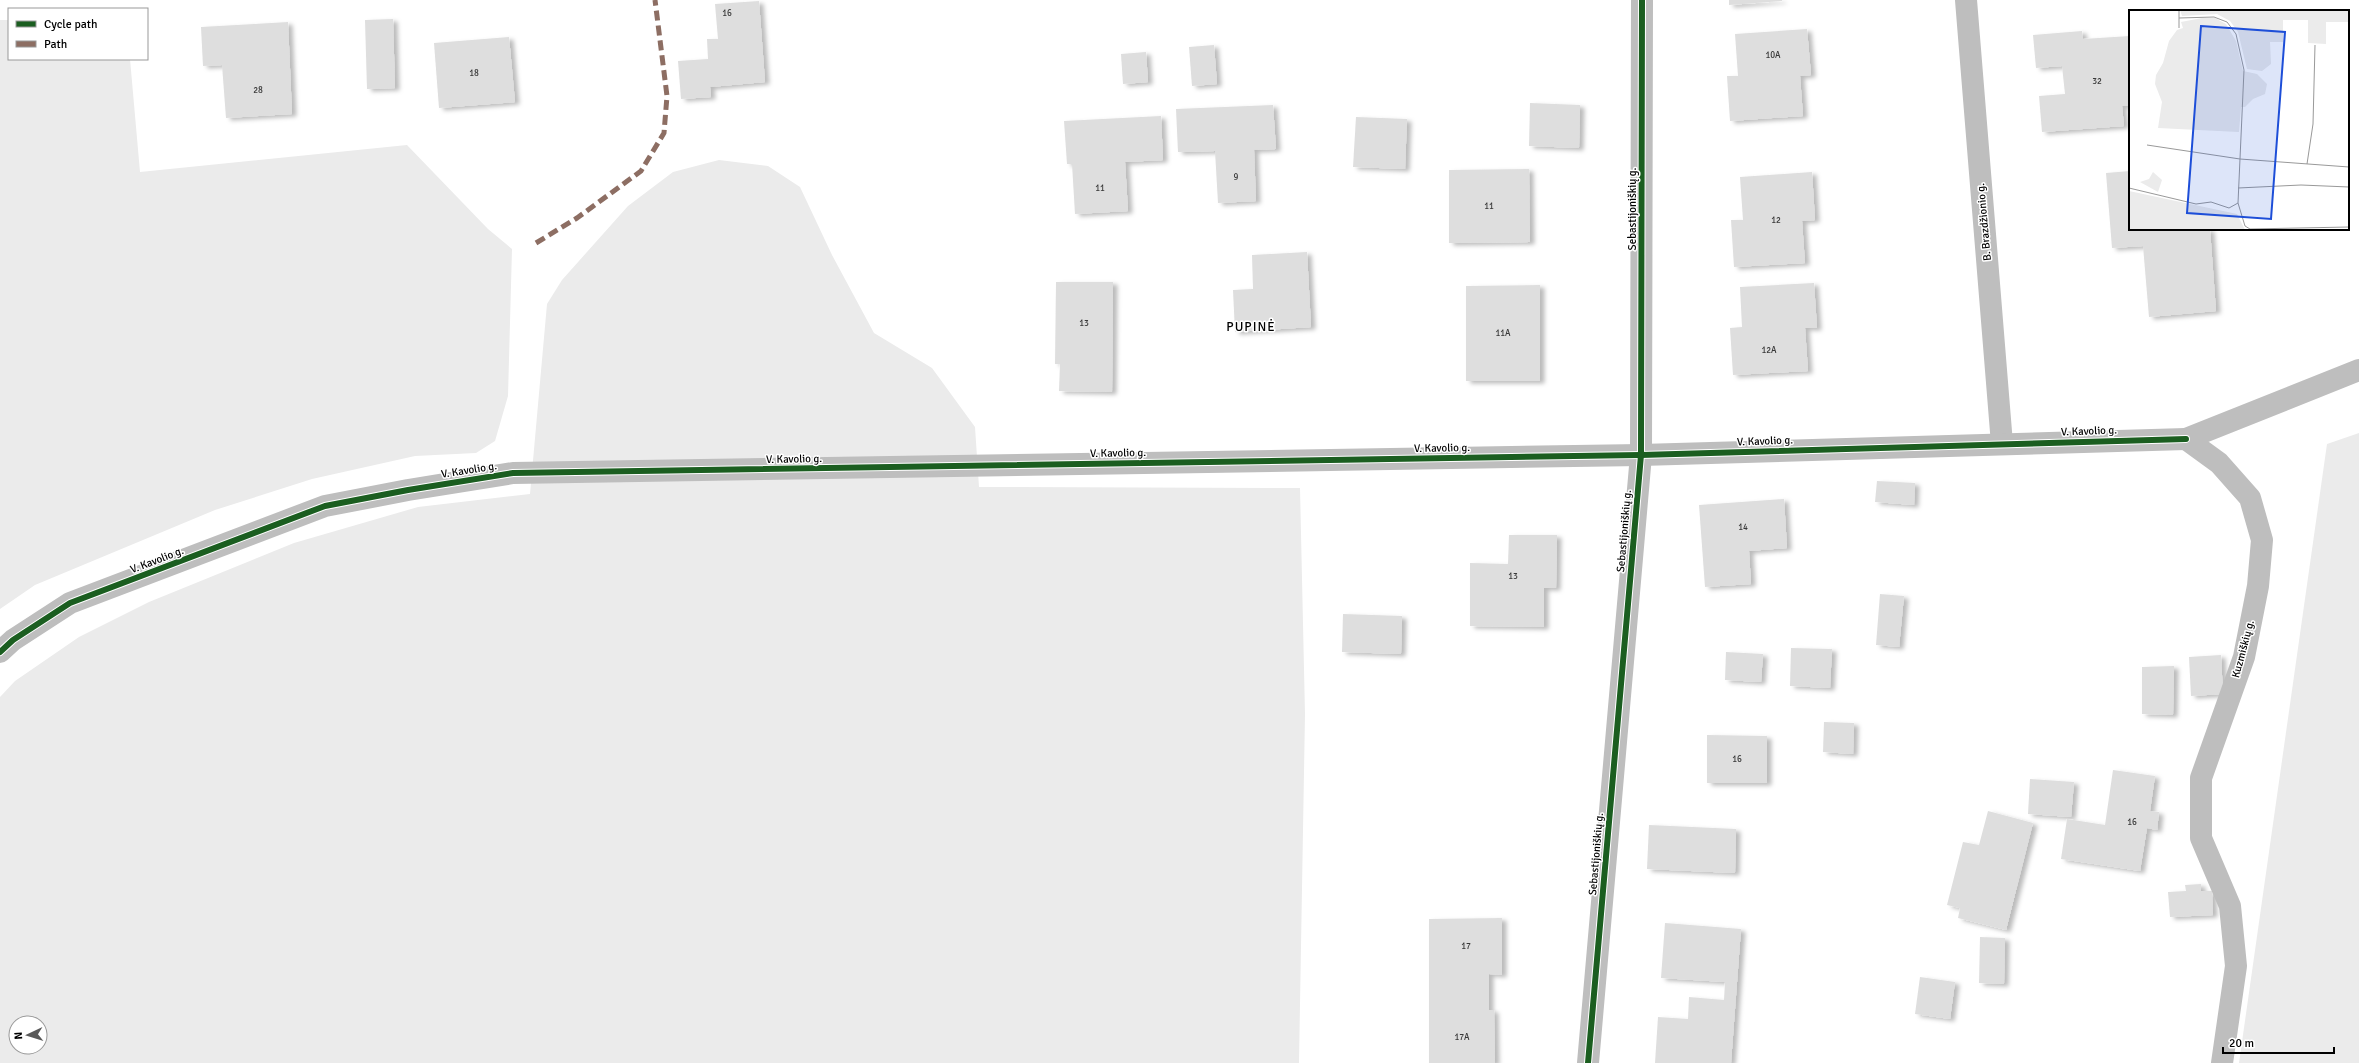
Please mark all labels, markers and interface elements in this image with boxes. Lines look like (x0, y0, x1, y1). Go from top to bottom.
legend (8, 8, 148, 60)
house number: 16 (722, 8, 732, 19)
inset map (2129, 10, 2349, 230)
text: Cycle path (44, 17, 97, 32)
text: Path (44, 37, 67, 52)
house number: 10A (1765, 50, 1781, 61)
house number: 18 (469, 68, 479, 79)
house number: 32 (2092, 76, 2102, 87)
house number: 28 (253, 85, 263, 96)
street label: Sebastijoniškių g. (1626, 167, 1639, 250)
house number: 9 (1234, 172, 1239, 183)
street label: B. Brazdžionio g. (1974, 182, 1994, 261)
house number: 11 (1095, 183, 1105, 194)
house number: 11 (1484, 201, 1494, 212)
house number: 12 (1771, 215, 1781, 226)
house number: 13 (1079, 318, 1089, 329)
district label: PUPINĖ (1226, 319, 1276, 335)
house number: 11A (1495, 328, 1511, 339)
house number: 12A (1761, 345, 1777, 356)
street label: V. Kavolio g. (2061, 424, 2117, 438)
street label: V. Kavolio g. (1737, 434, 1793, 448)
street label: V. Kavolio g. (1414, 441, 1470, 455)
street label: V. Kavolio g. (1090, 446, 1146, 460)
street label: V. Kavolio g. (766, 452, 822, 466)
street label: V. Kavolio g. (440, 459, 498, 481)
street label: Sebastijoniškių g. (1614, 489, 1634, 573)
house number: 14 (1738, 522, 1748, 533)
street label: V. Kavolio g. (128, 544, 186, 576)
house number: 13 (1508, 571, 1518, 582)
street label: Kuzmiškių g. (2229, 619, 2257, 679)
house number: 16 (1732, 754, 1742, 765)
street label: Sebastijoniškių g. (1586, 812, 1606, 896)
house number: 16 (2127, 817, 2137, 828)
house number: 17 (1461, 941, 1471, 952)
north arrow (8, 1015, 48, 1055)
scale bar (2223, 1029, 2334, 1055)
text: N (12, 1031, 25, 1040)
house number: 17A (1454, 1032, 1470, 1043)
text: 20 m (2229, 1036, 2254, 1051)

